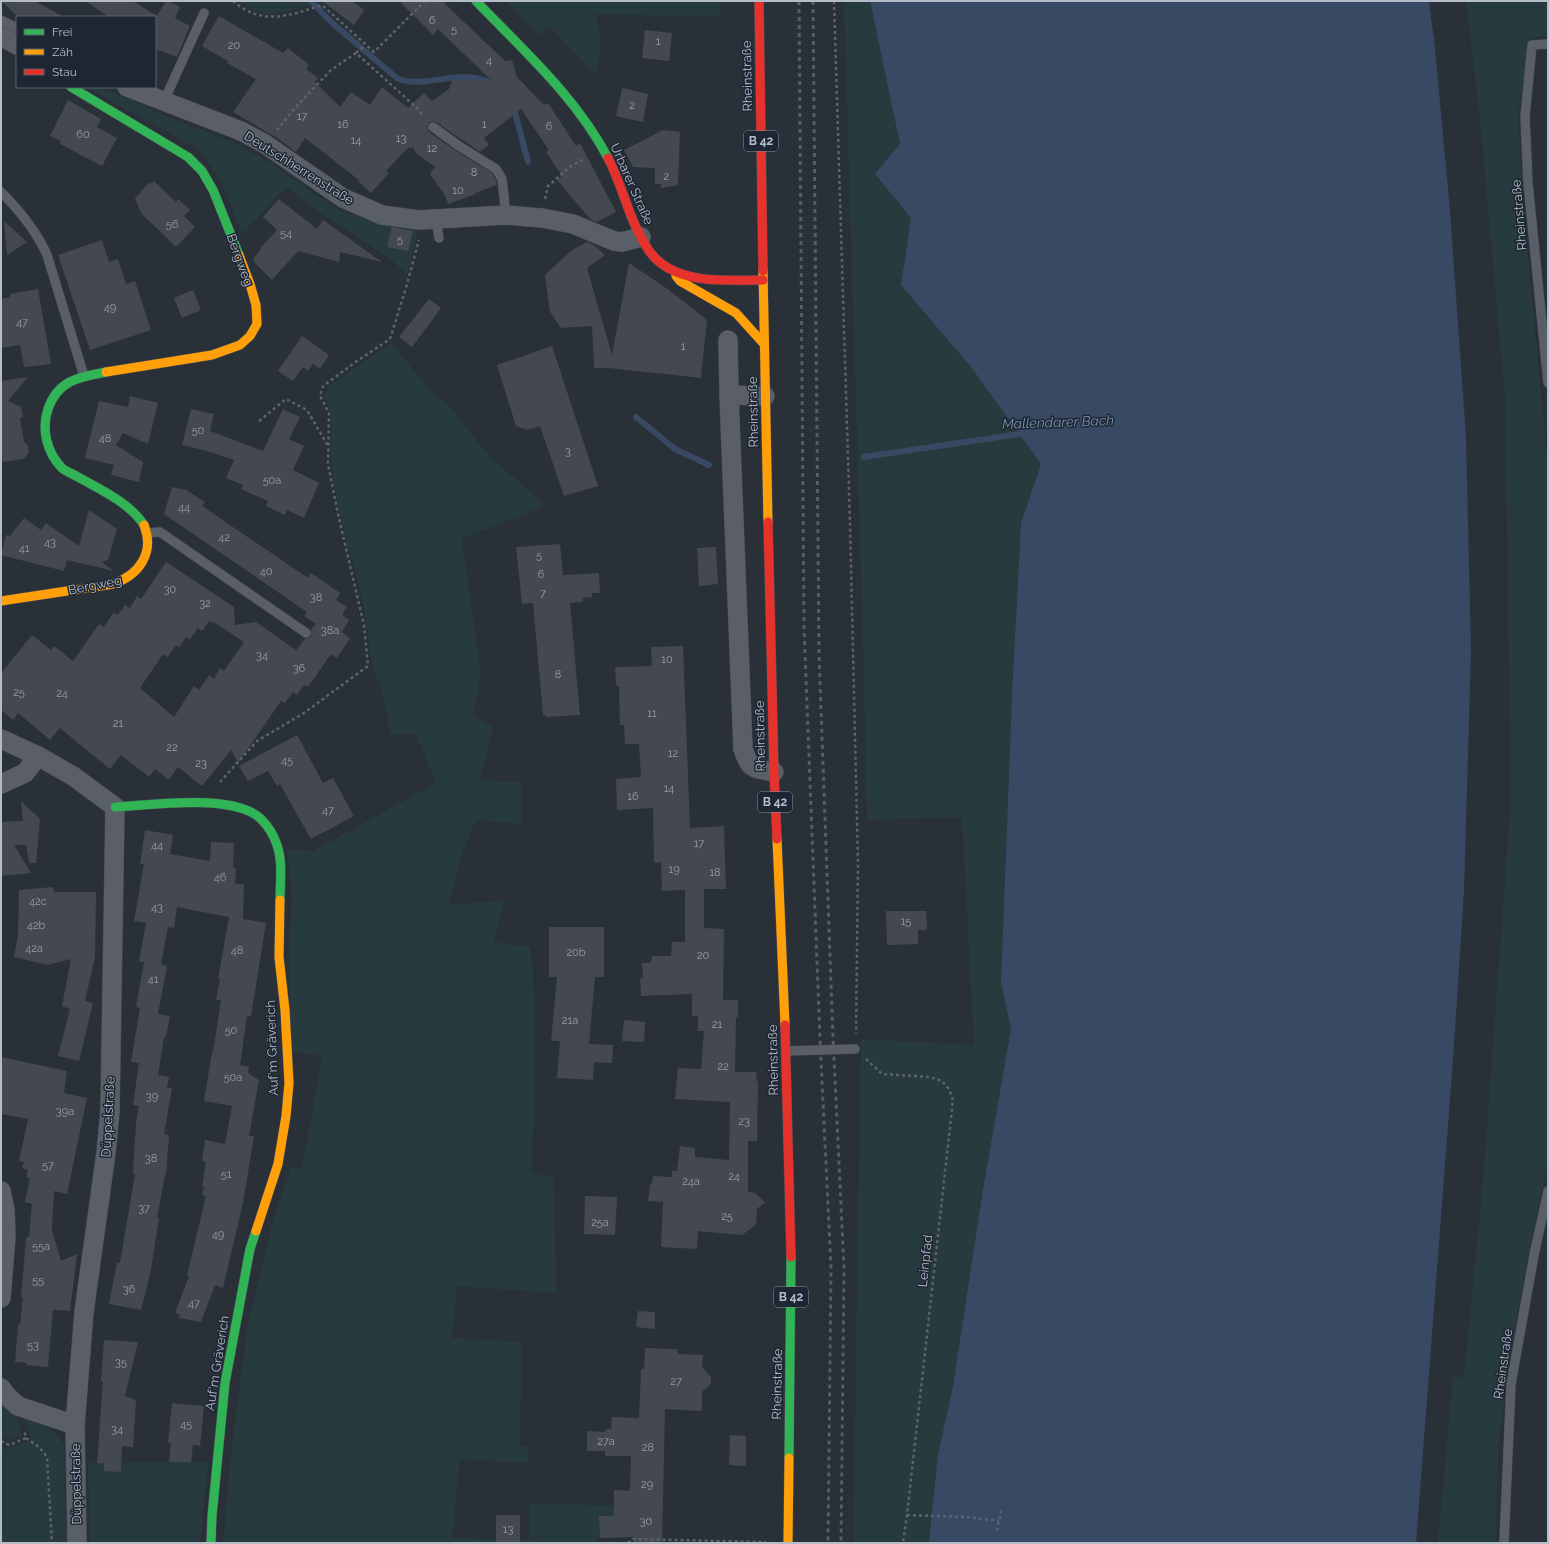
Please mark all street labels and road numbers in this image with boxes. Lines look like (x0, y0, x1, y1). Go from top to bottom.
street label: Rheinstraße (739, 40, 755, 112)
street label: Deutschherrenstraße (241, 128, 357, 208)
road number: B 42 (744, 131, 778, 151)
street label: Urbarer Straße (607, 141, 657, 227)
street label: Rheinstraße (1508, 179, 1530, 251)
street label: Bergweg (224, 232, 256, 288)
street label: Rheinstraße (745, 376, 761, 448)
street label: Bergweg (67, 572, 123, 598)
street label: Rheinstraße (752, 700, 768, 772)
road number: B 42 (758, 792, 792, 812)
street label: Auf'm Gräverich (263, 1000, 281, 1096)
street label: Rheinstraße (765, 1024, 781, 1096)
street label: Düppelstraße (98, 1076, 118, 1158)
street label: Leinpfad (915, 1234, 935, 1288)
road number: B 42 (774, 1287, 808, 1307)
street label: Auf'm Gräverich (202, 1314, 232, 1412)
street label: Rheinstraße (1491, 1327, 1515, 1400)
street label: Rheinstraße (769, 1348, 785, 1420)
street label: Düppelstraße (68, 1443, 84, 1525)

